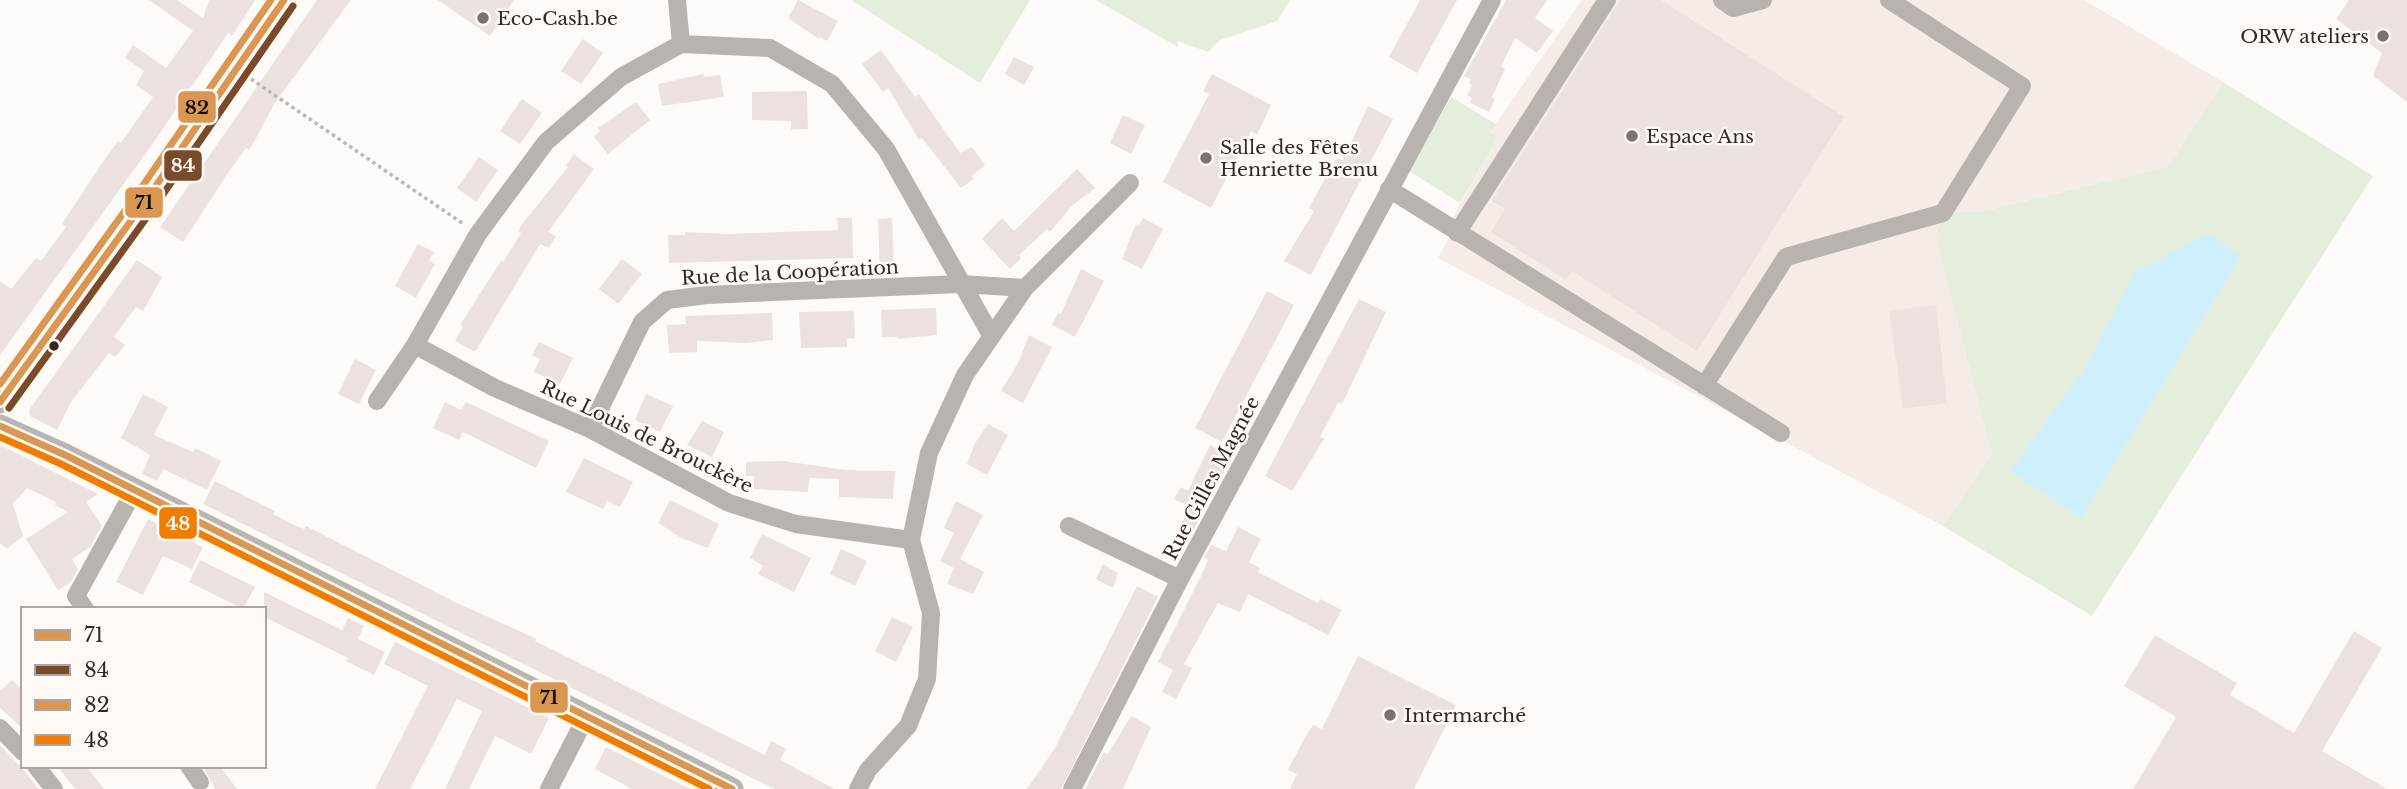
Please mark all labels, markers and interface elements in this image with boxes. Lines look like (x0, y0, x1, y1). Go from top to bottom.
place label: Eco-Cash.be (497, 7, 618, 30)
marker: Eco-Cash.be (475, 10, 491, 26)
place label: ORW ateliers (2240, 25, 2369, 48)
marker: ORW ateliers (2375, 28, 2391, 44)
line badge: 82 (177, 90, 217, 124)
text: 82 (185, 96, 209, 119)
place label: Espace Ans (1646, 125, 1754, 148)
marker: Espace Ans (1624, 128, 1640, 144)
place label: Salle des Fêtes Henriette Brenu (1220, 136, 1379, 181)
line badge: 84 (163, 149, 203, 182)
marker: Salle des Fêtes Henriette Brenu (1198, 150, 1214, 166)
text: 84 (171, 154, 195, 177)
line badge: 71 (124, 186, 164, 219)
text: 71 (135, 191, 153, 214)
street label: Rue de la Coopération (681, 255, 899, 290)
unlabelled marker (47, 339, 61, 353)
street label: Rue Louis de Brouckère (537, 375, 757, 498)
street label: Rue Gilles Magnée (1159, 393, 1264, 564)
line badge: 48 (158, 506, 198, 540)
text: 48 (166, 512, 190, 535)
legend (21, 607, 266, 768)
text: 71 (84, 622, 104, 648)
text: 84 (84, 657, 109, 683)
line badge: 71 (529, 681, 569, 714)
text: 71 (540, 686, 558, 709)
text: 82 (84, 692, 110, 718)
place label: Intermarché (1404, 704, 1526, 727)
marker: Intermarché (1382, 707, 1398, 723)
text: 48 (84, 727, 109, 753)

